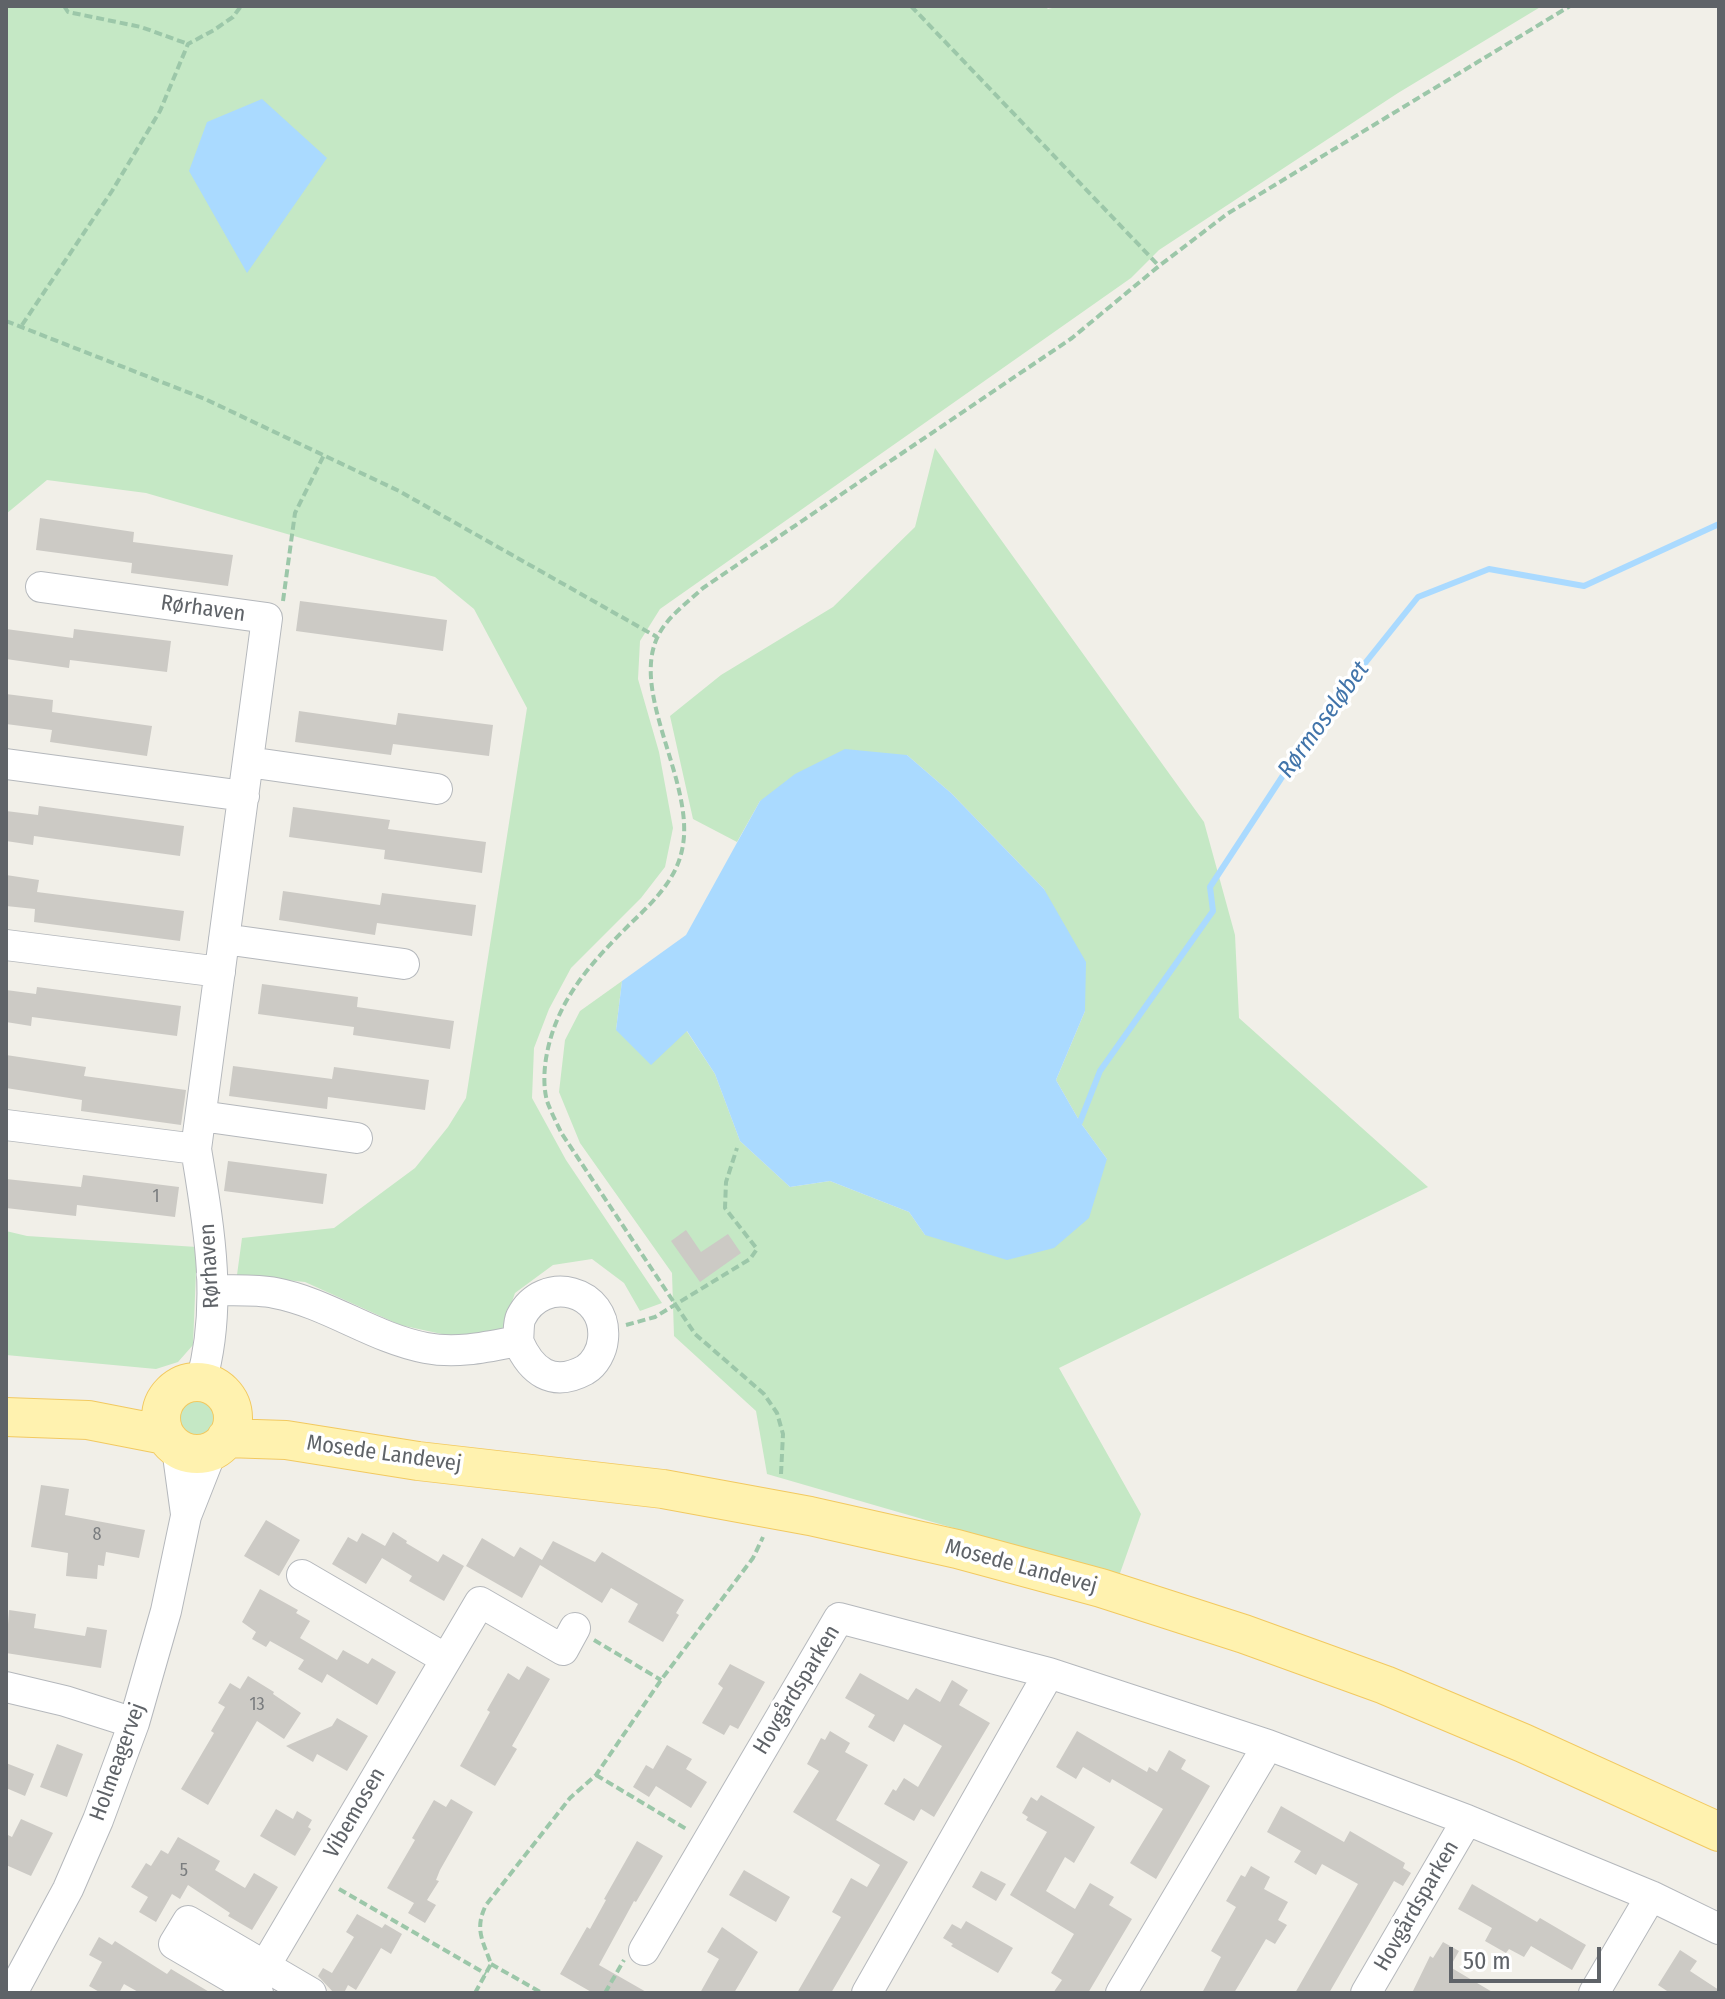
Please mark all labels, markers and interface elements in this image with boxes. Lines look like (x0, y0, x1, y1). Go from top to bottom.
street label: Rørhaven (159, 590, 247, 628)
water label: Rørmoseløbet (1272, 656, 1376, 784)
house number: 1 (152, 1186, 160, 1208)
street label: Rørhaven (195, 1223, 225, 1309)
street label: Mosede Landevej (305, 1430, 463, 1478)
house number: 8 (93, 1524, 101, 1546)
street label: Mosede Landevej (942, 1534, 1100, 1600)
street label: Hovgårdsparken (748, 1621, 846, 1759)
house number: 13 (249, 1694, 265, 1716)
street label: Holmeagervej (84, 1699, 152, 1825)
street label: Vibemosen (319, 1763, 391, 1863)
street label: Hovgårdsparken (1369, 1836, 1465, 1976)
house number: 5 (180, 1860, 188, 1882)
scale bar (1453, 1931, 1605, 1981)
text: 50 m (1463, 1947, 1511, 1975)

